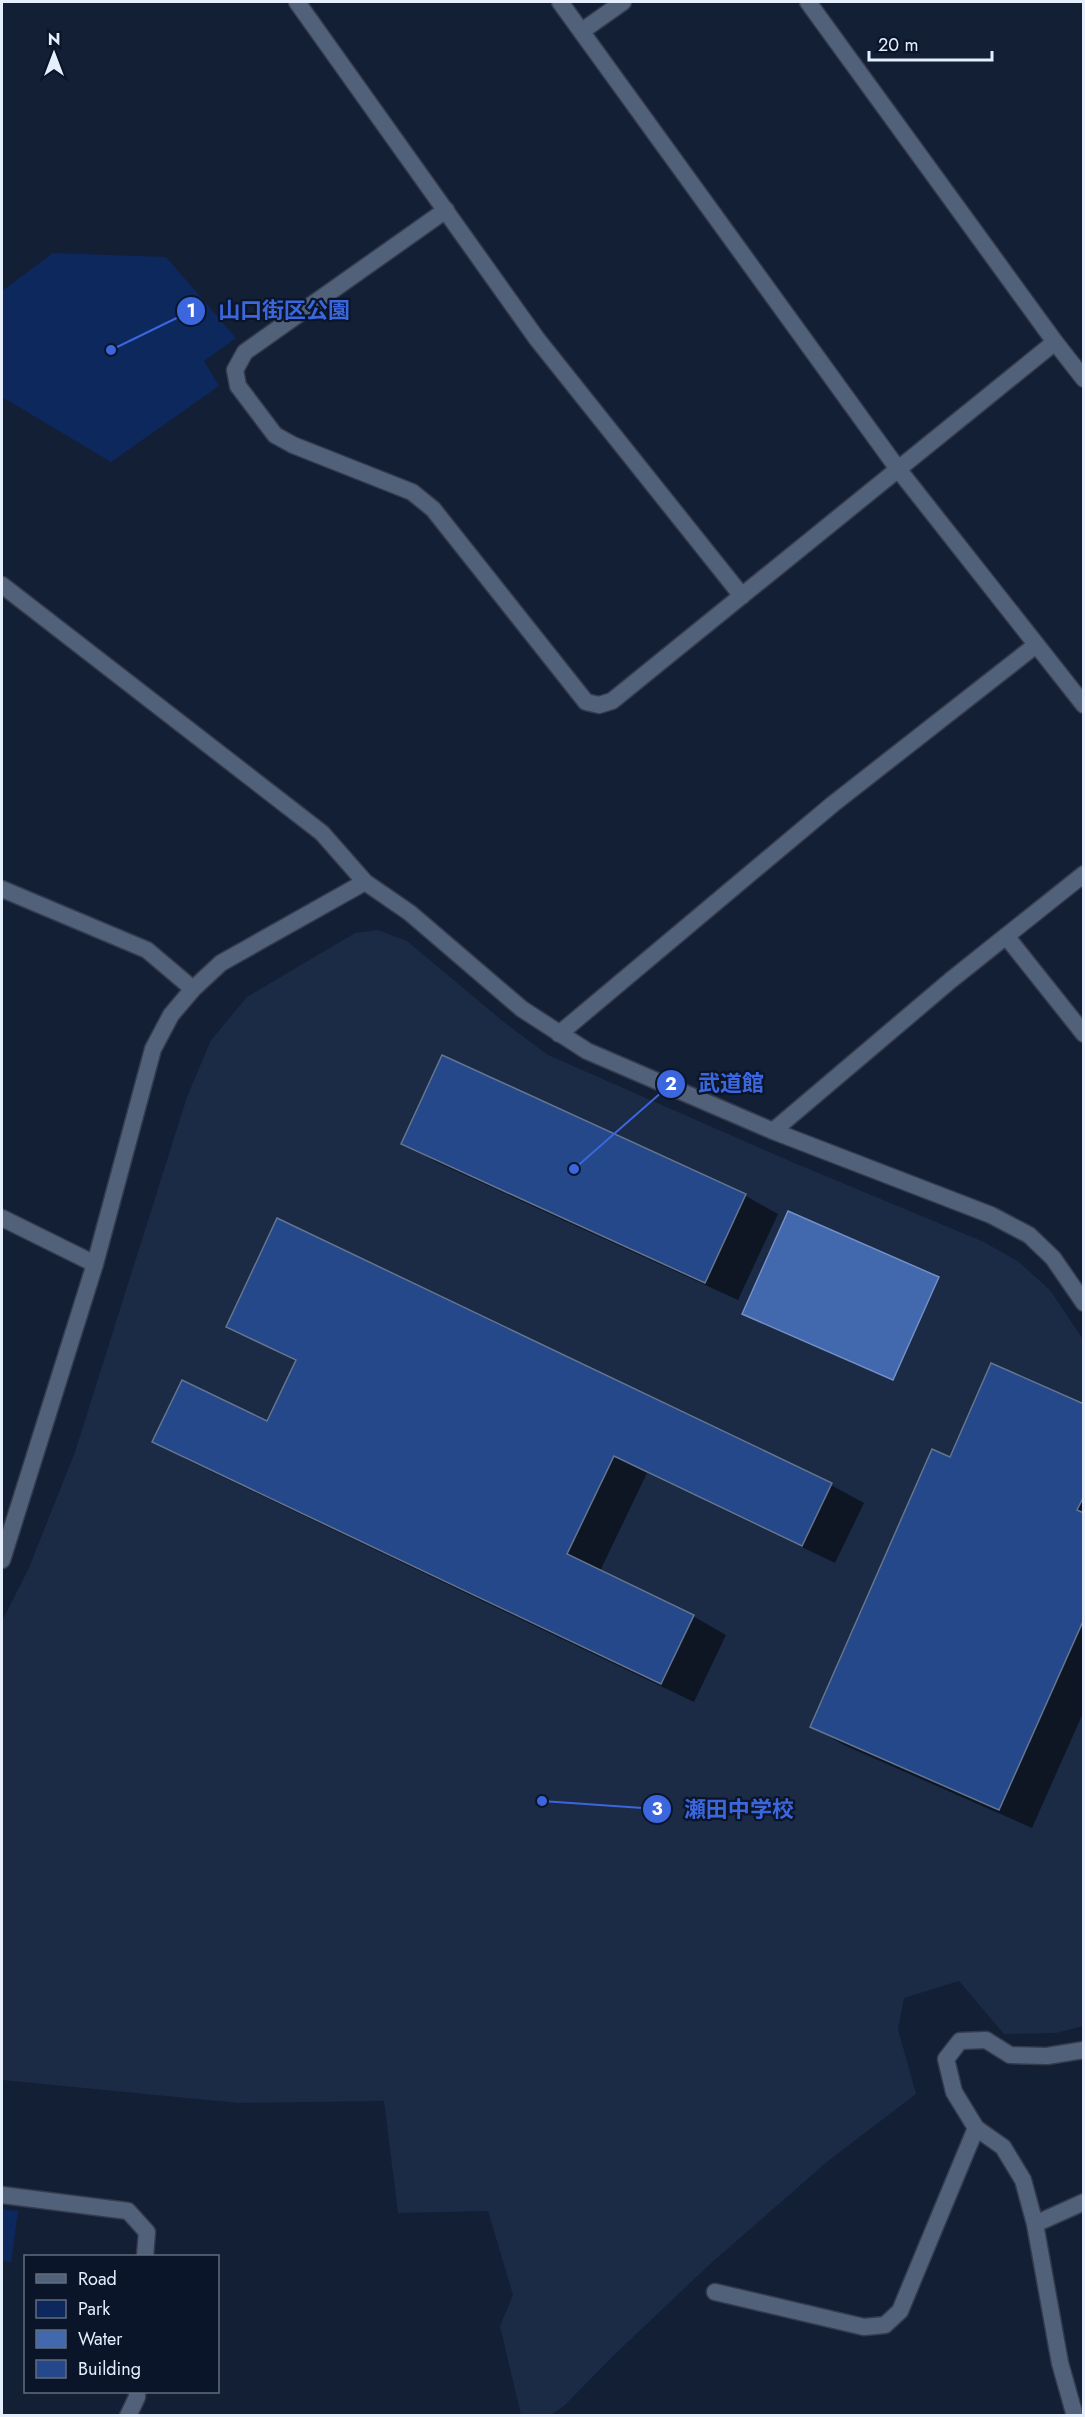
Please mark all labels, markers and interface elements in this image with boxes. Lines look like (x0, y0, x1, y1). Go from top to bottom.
north arrow (24, 24, 84, 84)
scale bar (869, 24, 992, 62)
text: N (48, 28, 60, 51)
text: 20 m (878, 32, 918, 58)
callout: 山口街区公園 (176, 291, 362, 331)
text: 山口街区公園 (218, 294, 350, 326)
text: 1 (186, 298, 196, 324)
callout: 武道館 (656, 1064, 776, 1104)
text: 武道館 (698, 1067, 764, 1099)
text: 2 (665, 1071, 677, 1097)
callout: 瀬田中学校 (642, 1789, 806, 1829)
text: 瀬田中学校 (684, 1793, 794, 1825)
text: 3 (651, 1796, 663, 1822)
legend (24, 2255, 219, 2393)
text: Road (78, 2266, 117, 2292)
text: Park (78, 2296, 110, 2322)
text: Water (78, 2326, 123, 2352)
text: Building (78, 2356, 141, 2382)

